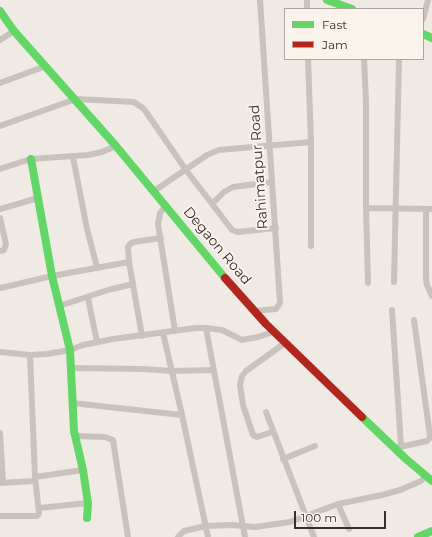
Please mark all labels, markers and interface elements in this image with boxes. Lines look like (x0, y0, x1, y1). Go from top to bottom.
legend (284, 8, 424, 60)
text: Fast (322, 17, 347, 32)
text: Jam (322, 37, 348, 52)
street label: Rahimatpur Road (246, 104, 272, 230)
street label: Degaon Road (180, 204, 254, 288)
scale bar (296, 503, 388, 529)
text: 100 m (301, 510, 337, 525)

